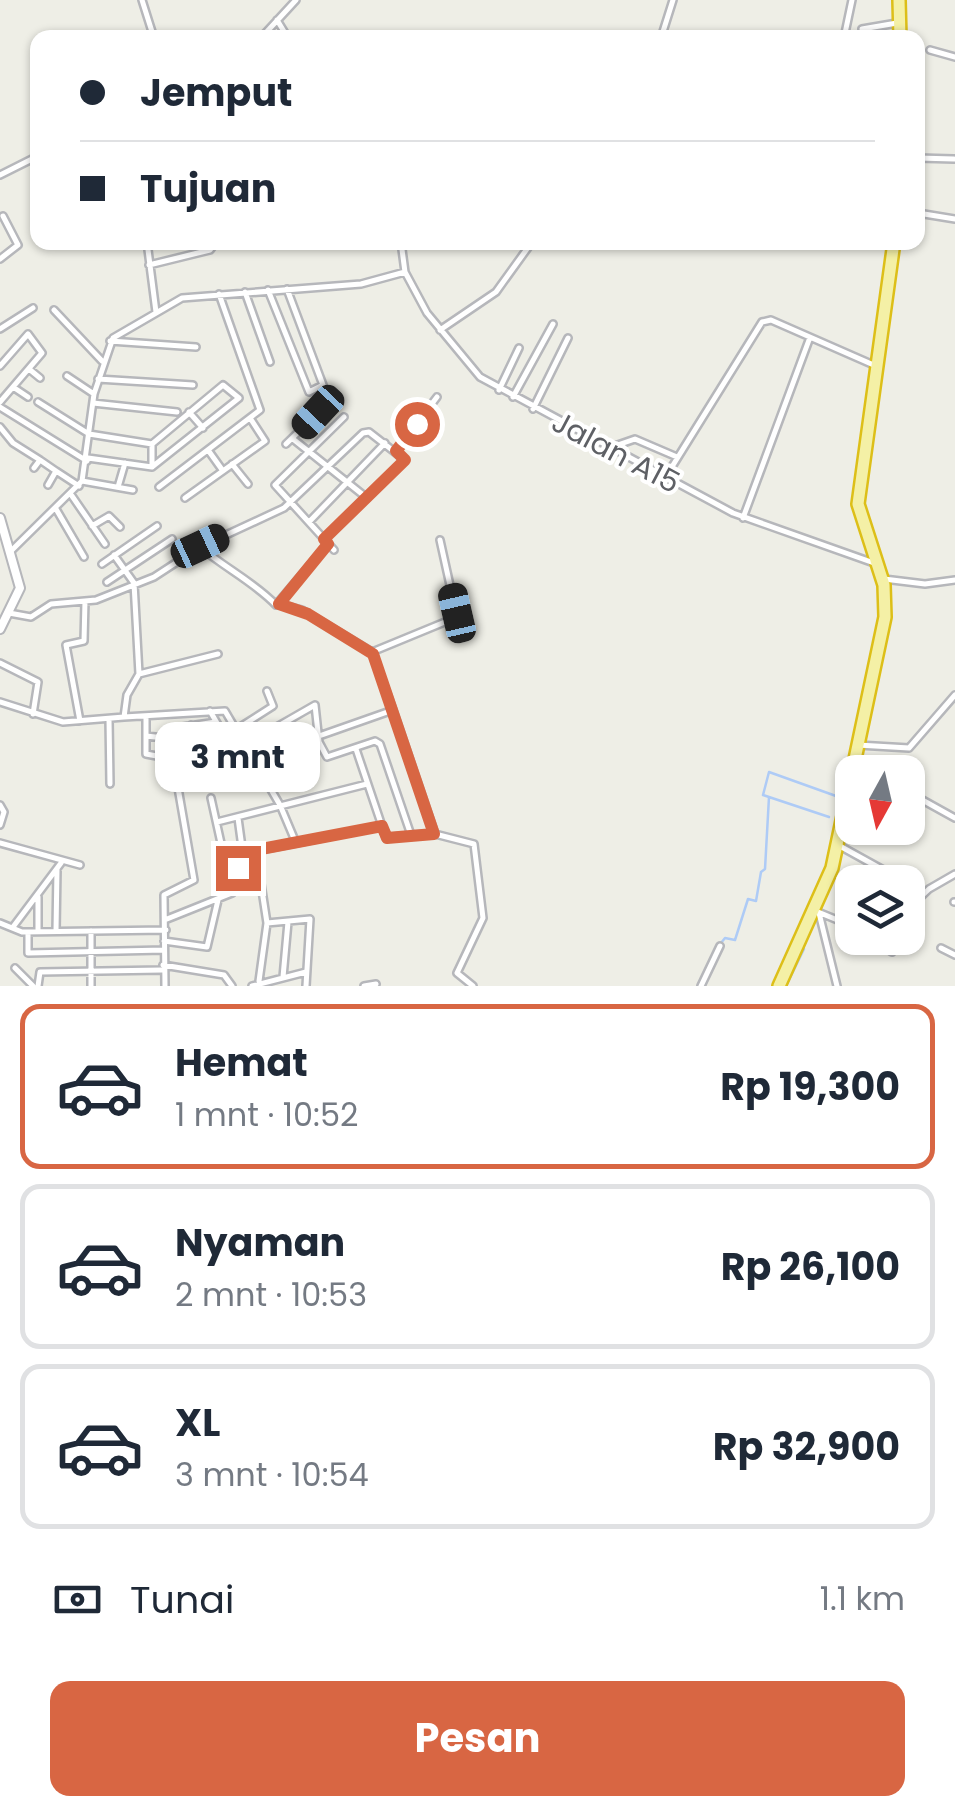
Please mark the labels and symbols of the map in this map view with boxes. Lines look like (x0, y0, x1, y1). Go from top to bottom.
car (287, 380, 349, 444)
street label: Jalan A15 (544, 400, 688, 504)
route start (395, 402, 440, 447)
car (166, 520, 234, 572)
car (436, 580, 478, 646)
callout: 3 mnt (156, 723, 320, 793)
north arrow (835, 755, 925, 845)
route end (216, 846, 261, 891)

